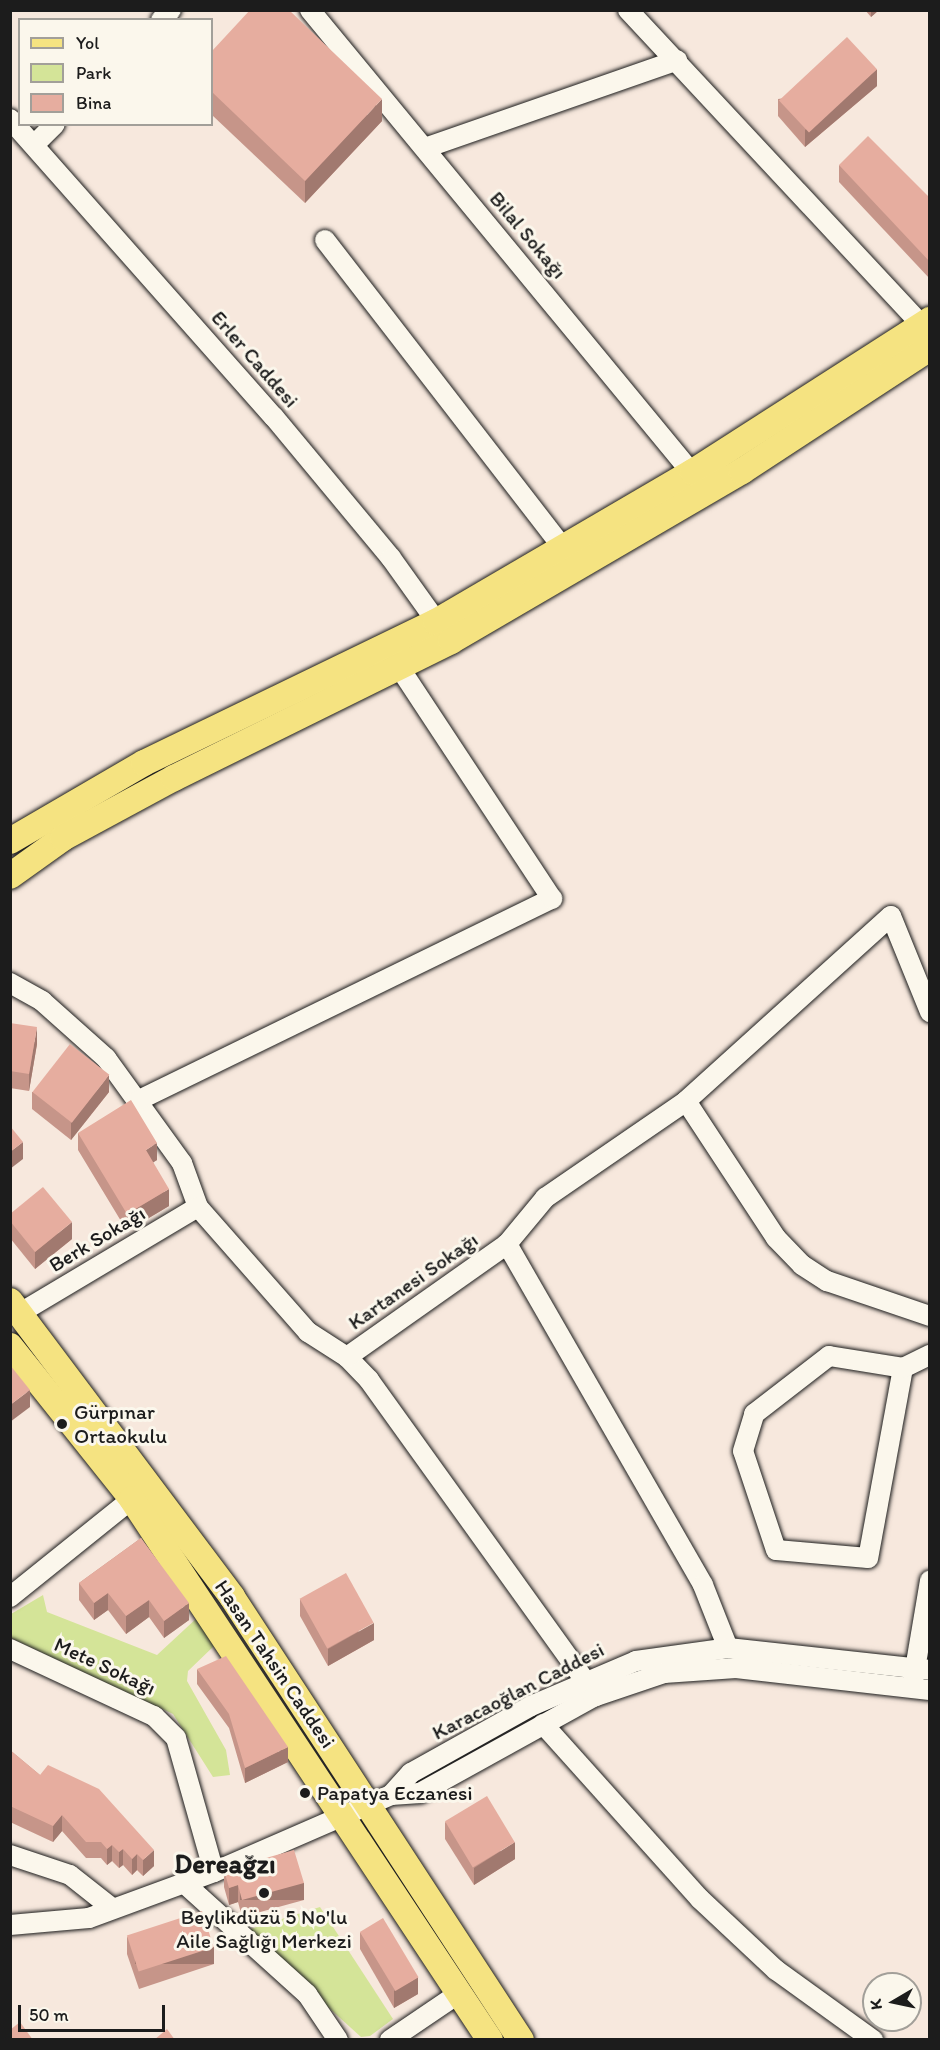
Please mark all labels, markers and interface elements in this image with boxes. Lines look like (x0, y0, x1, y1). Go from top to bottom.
legend (18, 18, 213, 126)
text: Yol (76, 32, 99, 54)
text: Park (76, 62, 111, 84)
text: Bina (76, 92, 111, 114)
street label: Bilal Sokağı (484, 186, 572, 284)
street label: Erler Caddesi (206, 305, 304, 413)
street label: Berk Sokağı (45, 1201, 149, 1277)
street label: Kartanesi Sokağı (343, 1227, 483, 1335)
place label: Gürpınar Ortaokulu (74, 1399, 167, 1449)
marker: Gürpınar Ortaokulu (55, 1417, 69, 1431)
street label: Hasan Tahsin Caddesi (210, 1576, 340, 1752)
street label: Mete Sokağı (50, 1632, 160, 1700)
street label: Karacaoğlan Caddesi (428, 1637, 608, 1745)
place label: Papatya Eczanesi (317, 1780, 473, 1806)
marker: Papatya Eczanesi (298, 1786, 312, 1800)
district label: Dereağzı (174, 1848, 276, 1880)
marker: Beylikdüzü 5 No'lu Aile Sağlığı Merkezi (255, 1884, 273, 1902)
place label: Beylikdüzü 5 No'lu Aile Sağlığı Merkezi (176, 1904, 352, 1954)
north arrow (862, 1972, 922, 2032)
scale bar (21, 1993, 168, 2031)
text: K (866, 1998, 886, 2011)
text: 50 m (29, 2004, 69, 2026)

